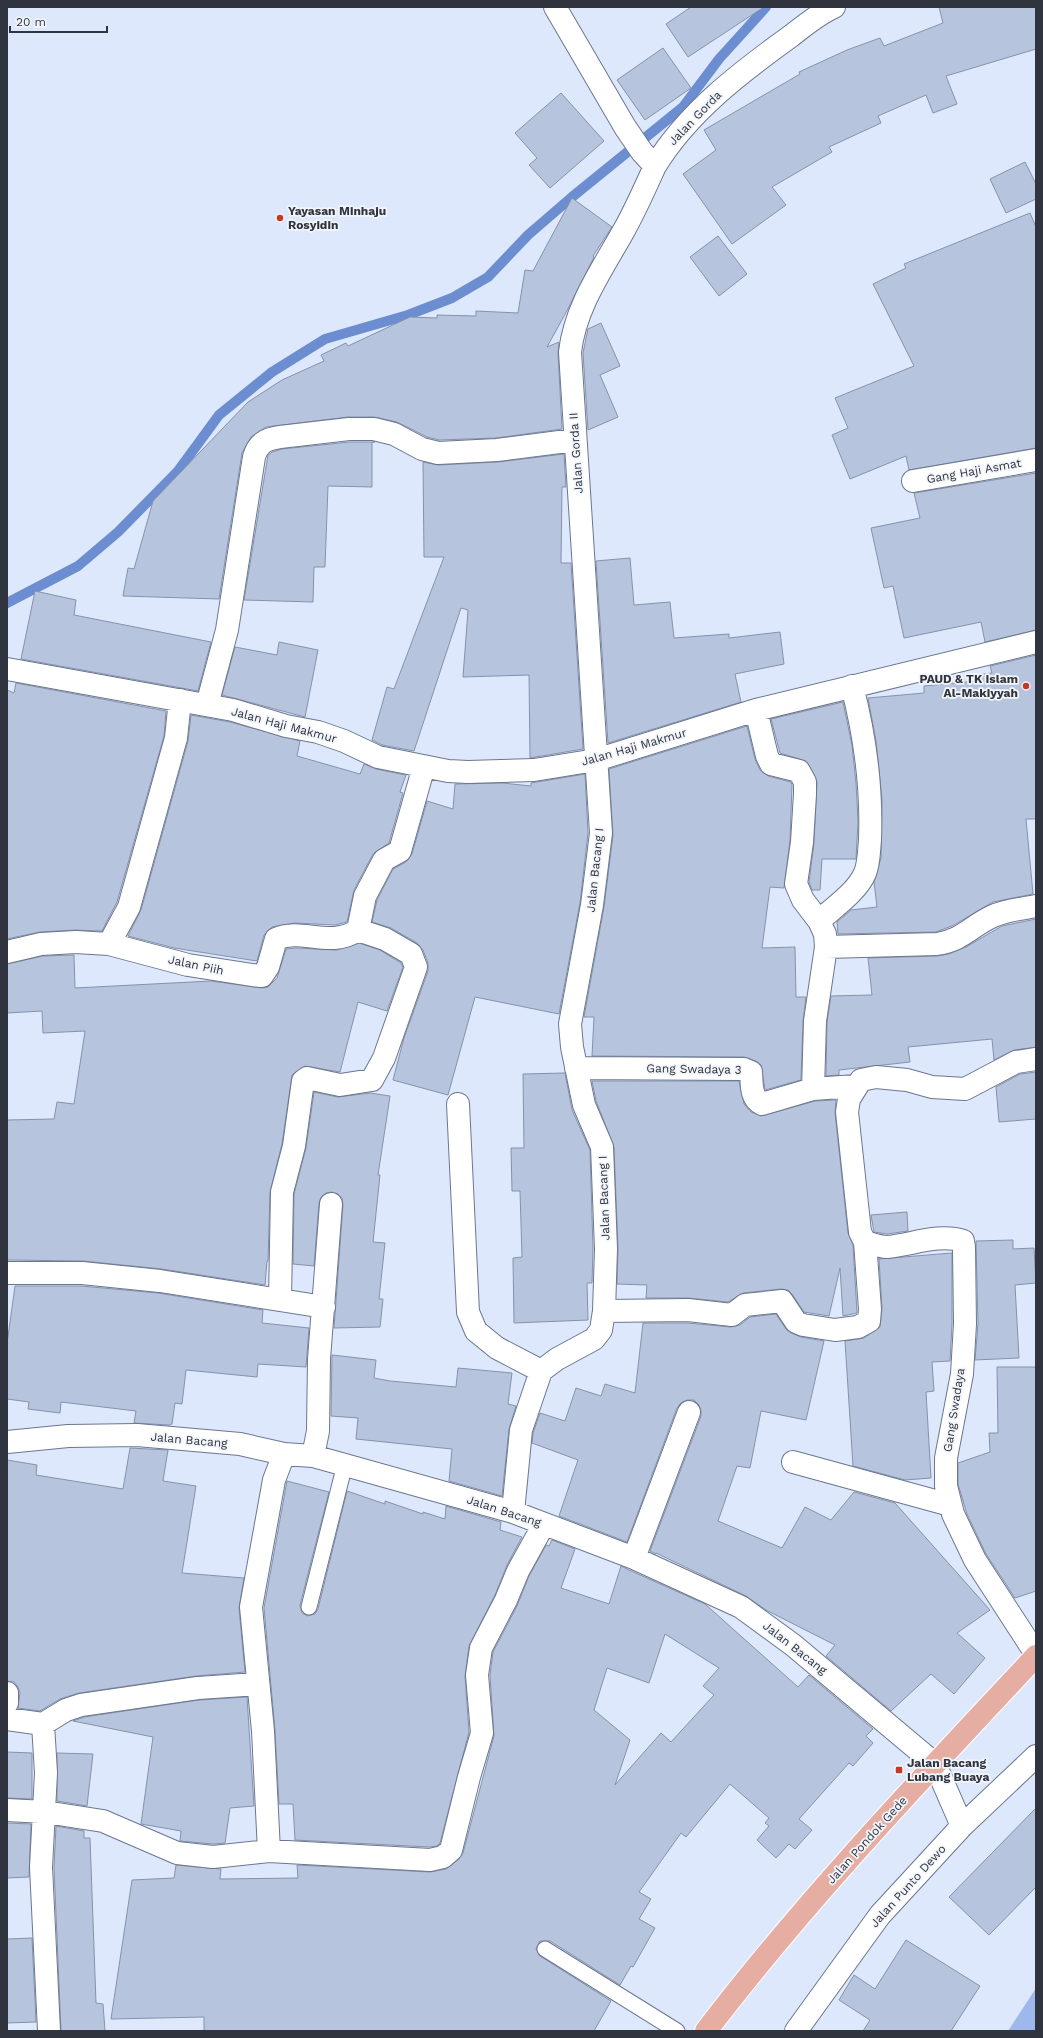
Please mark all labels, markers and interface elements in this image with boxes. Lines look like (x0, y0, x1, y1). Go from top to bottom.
scale bar (10, 8, 107, 34)
text: 20 m (16, 15, 46, 29)
street label: Jalan Gorda (666, 88, 725, 148)
place label: Yayasan Minhaju Rosyidin (288, 204, 386, 232)
marker: Yayasan Minhaju Rosyidin (275, 213, 285, 223)
street label: Jalan Gorda II (566, 412, 586, 494)
street label: Gang Haji Asmat (925, 456, 1023, 486)
place label: PAUD & TK Islam Al-Makiyyah (919, 672, 1018, 700)
marker: PAUD & TK Islam Al-Makiyyah (1021, 681, 1031, 691)
street label: Jalan Haji Makmur (230, 704, 338, 746)
street label: Jalan Haji Makmur (580, 725, 688, 769)
street label: Jalan Bacang I (584, 827, 606, 913)
street label: Jalan Piih (167, 952, 225, 978)
street label: Gang Swadaya 3 (646, 1061, 742, 1077)
street label: Jalan Bacang I (596, 1155, 612, 1241)
street label: Gang Swadaya (940, 1367, 968, 1453)
street label: Jalan Bacang (150, 1430, 229, 1450)
street label: Jalan Bacang (465, 1492, 544, 1530)
street label: Jalan Bacang (760, 1619, 830, 1678)
place label: Jalan Bacang Lubang Buaya (907, 1756, 989, 1784)
marker: Jalan Bacang Lubang Buaya (894, 1765, 904, 1775)
street label: Jalan Pondok Gede (824, 1793, 910, 1887)
street label: Jalan Punto Dewo (867, 1842, 949, 1930)

